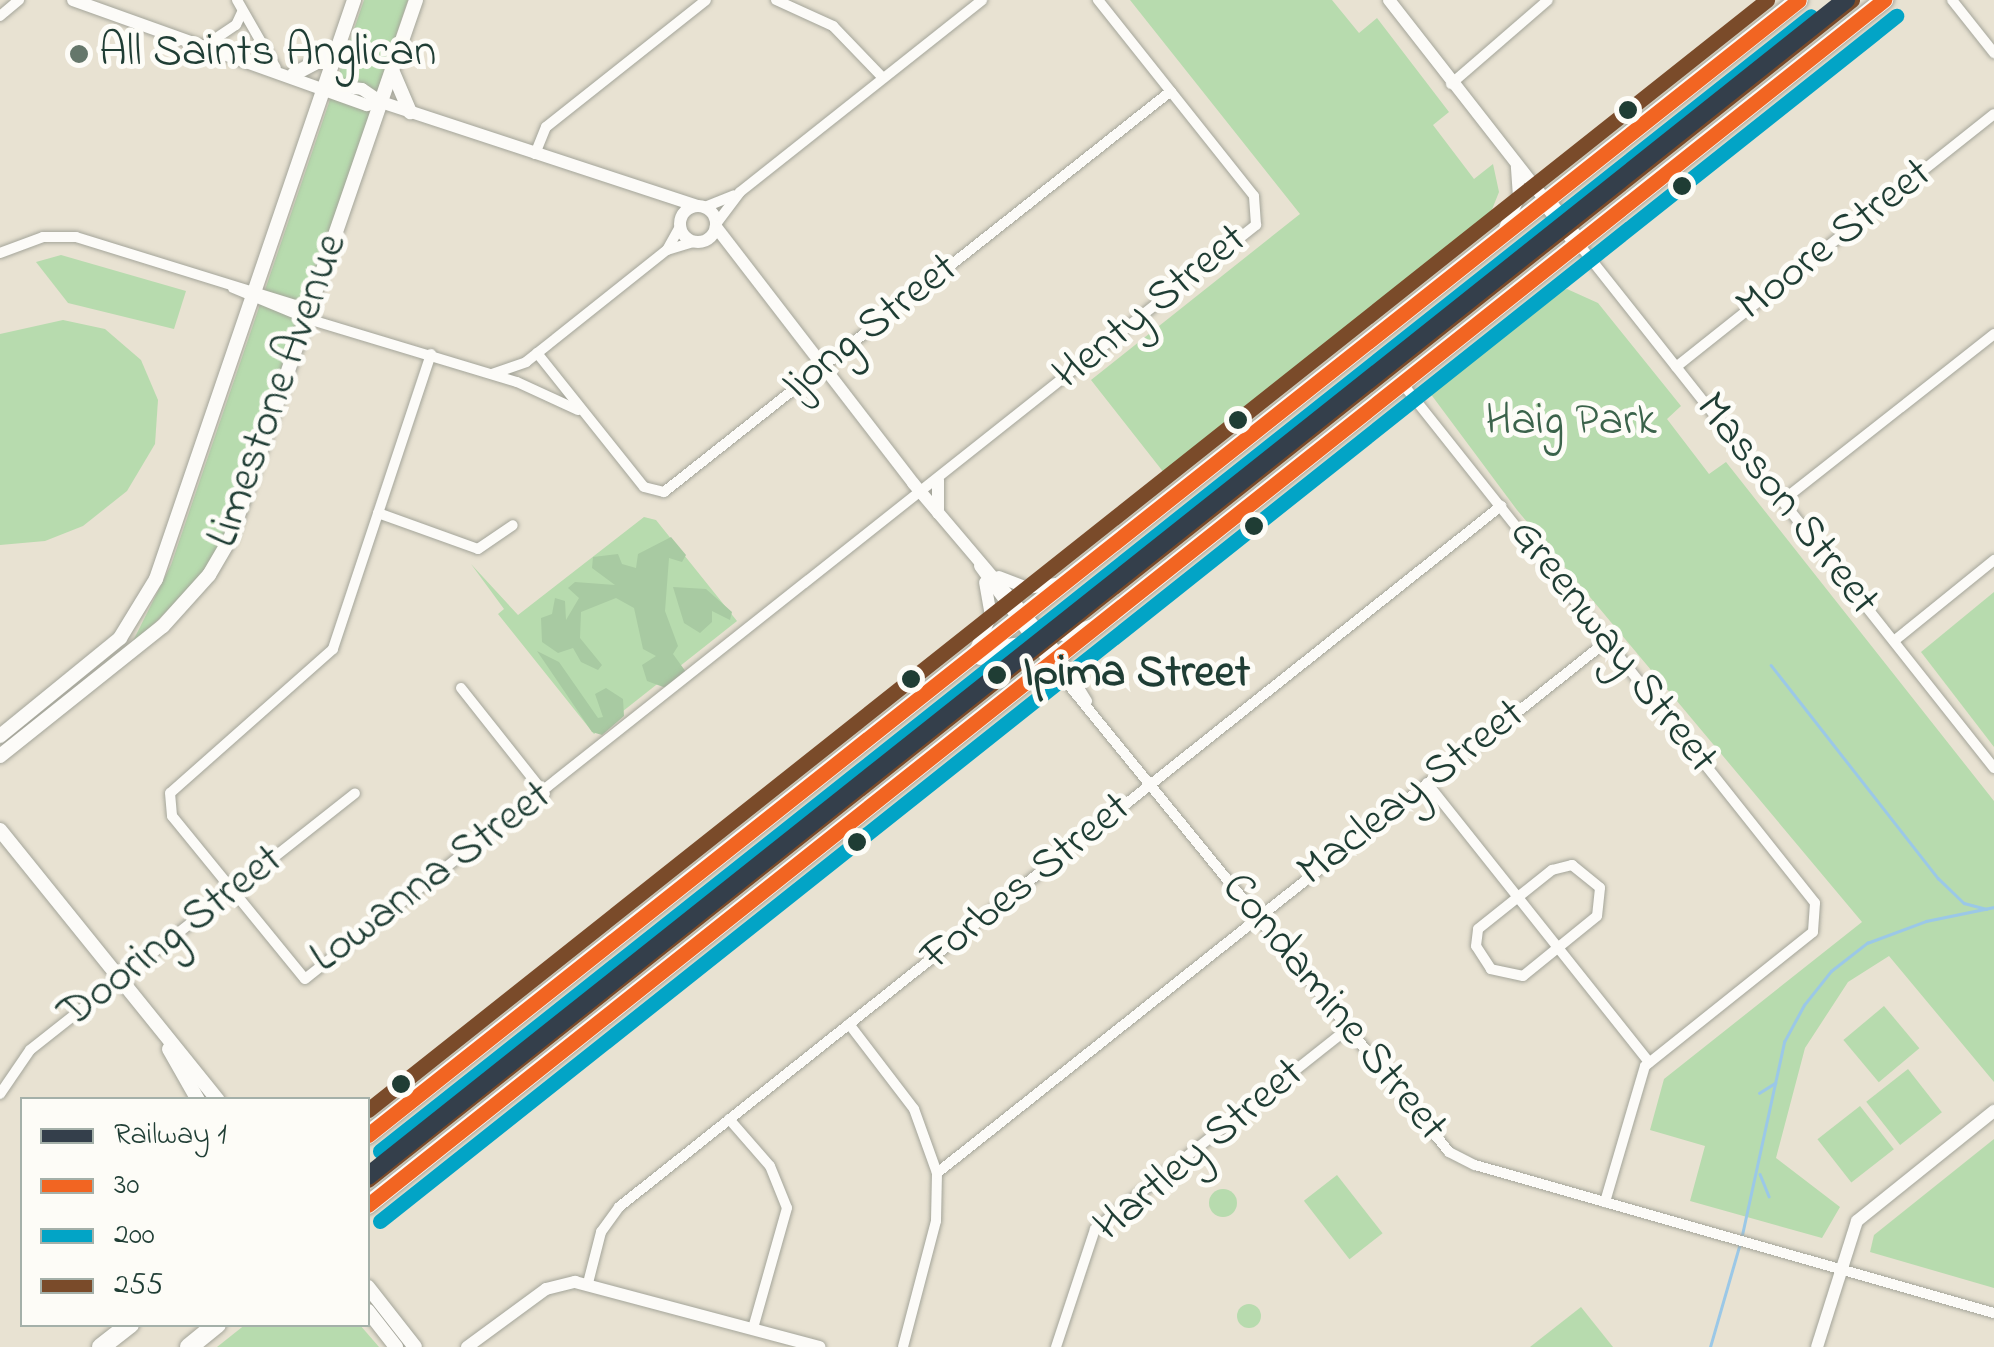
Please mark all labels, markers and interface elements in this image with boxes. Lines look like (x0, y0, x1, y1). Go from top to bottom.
place label: All Saints Anglican (99, 27, 436, 81)
marker: All Saints Anglican (68, 43, 90, 65)
unlabelled marker (1618, 100, 1638, 120)
street label: Moore Street (1727, 148, 1943, 334)
unlabelled marker (1672, 176, 1692, 196)
street label: Henty Street (1043, 214, 1259, 402)
street label: Limestone Avenue (197, 227, 361, 555)
street label: Ijong Street (772, 243, 970, 413)
street label: Masson Street (1682, 383, 1890, 627)
park label: Haig Park (1485, 396, 1657, 450)
unlabelled marker (1228, 410, 1248, 430)
street label: Greenway Street (1496, 509, 1728, 785)
unlabelled marker (1244, 516, 1264, 536)
place label: Ipima Street (1023, 648, 1250, 702)
marker: Ipima Street (980, 658, 1014, 692)
unlabelled marker (901, 669, 921, 689)
street label: Macleay Street (1288, 689, 1536, 899)
street label: Lowanna Street (301, 770, 563, 986)
street label: Forbes Street (911, 782, 1143, 984)
unlabelled marker (847, 832, 867, 852)
street label: Dooring Street (49, 834, 295, 1042)
street label: Condamine Street (1208, 863, 1458, 1153)
street label: Hartley Street (1084, 1048, 1316, 1254)
unlabelled marker (391, 1074, 411, 1094)
legend (20, 1097, 370, 1327)
text: Railway 1 (114, 1114, 227, 1158)
text: 30 (114, 1164, 139, 1208)
text: 200 (114, 1214, 155, 1258)
text: 255 (114, 1264, 163, 1308)

